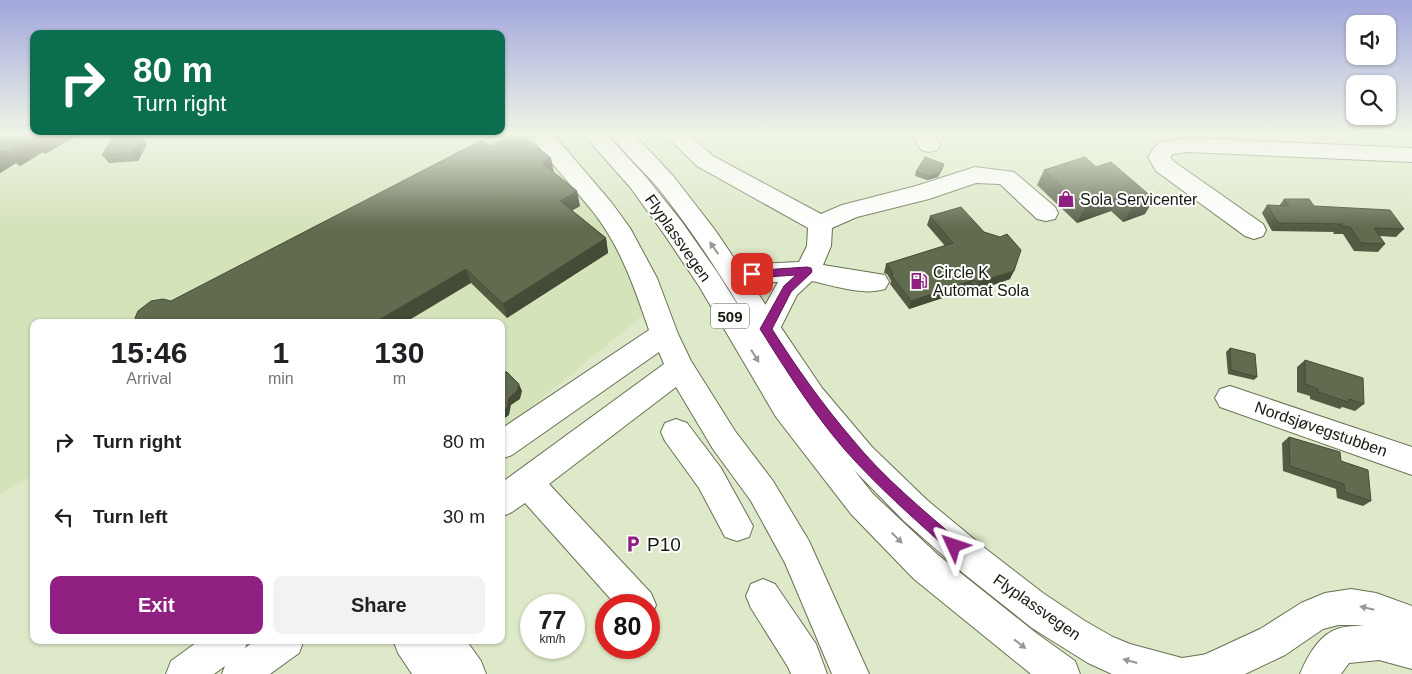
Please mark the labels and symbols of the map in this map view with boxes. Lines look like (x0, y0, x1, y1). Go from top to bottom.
shop icon: Sola Servicenter (1056, 189, 1076, 209)
street label: Flyplassvegen (642, 191, 714, 285)
place label: Sola Servicenter (1080, 191, 1198, 208)
one-way arrow (709, 241, 719, 254)
pin (731, 253, 773, 295)
place label: Circle K Automat Sola (933, 264, 1029, 299)
fuel station icon: Circle K Automat Sola (909, 271, 929, 291)
road number: 509 (711, 304, 749, 328)
one-way arrow (750, 349, 759, 362)
street label: Nordsjøvegstubben (1253, 398, 1389, 460)
position arrow (927, 519, 979, 571)
one-way arrow (890, 532, 902, 544)
parking icon: P10 (623, 534, 643, 554)
place label: P10 (647, 534, 681, 555)
street label: Flyplassvegen (990, 571, 1084, 643)
speed limit sign: 80 (595, 594, 660, 659)
one-way arrow (1359, 604, 1374, 612)
one-way arrow (1013, 638, 1026, 649)
one-way arrow (1122, 657, 1137, 665)

